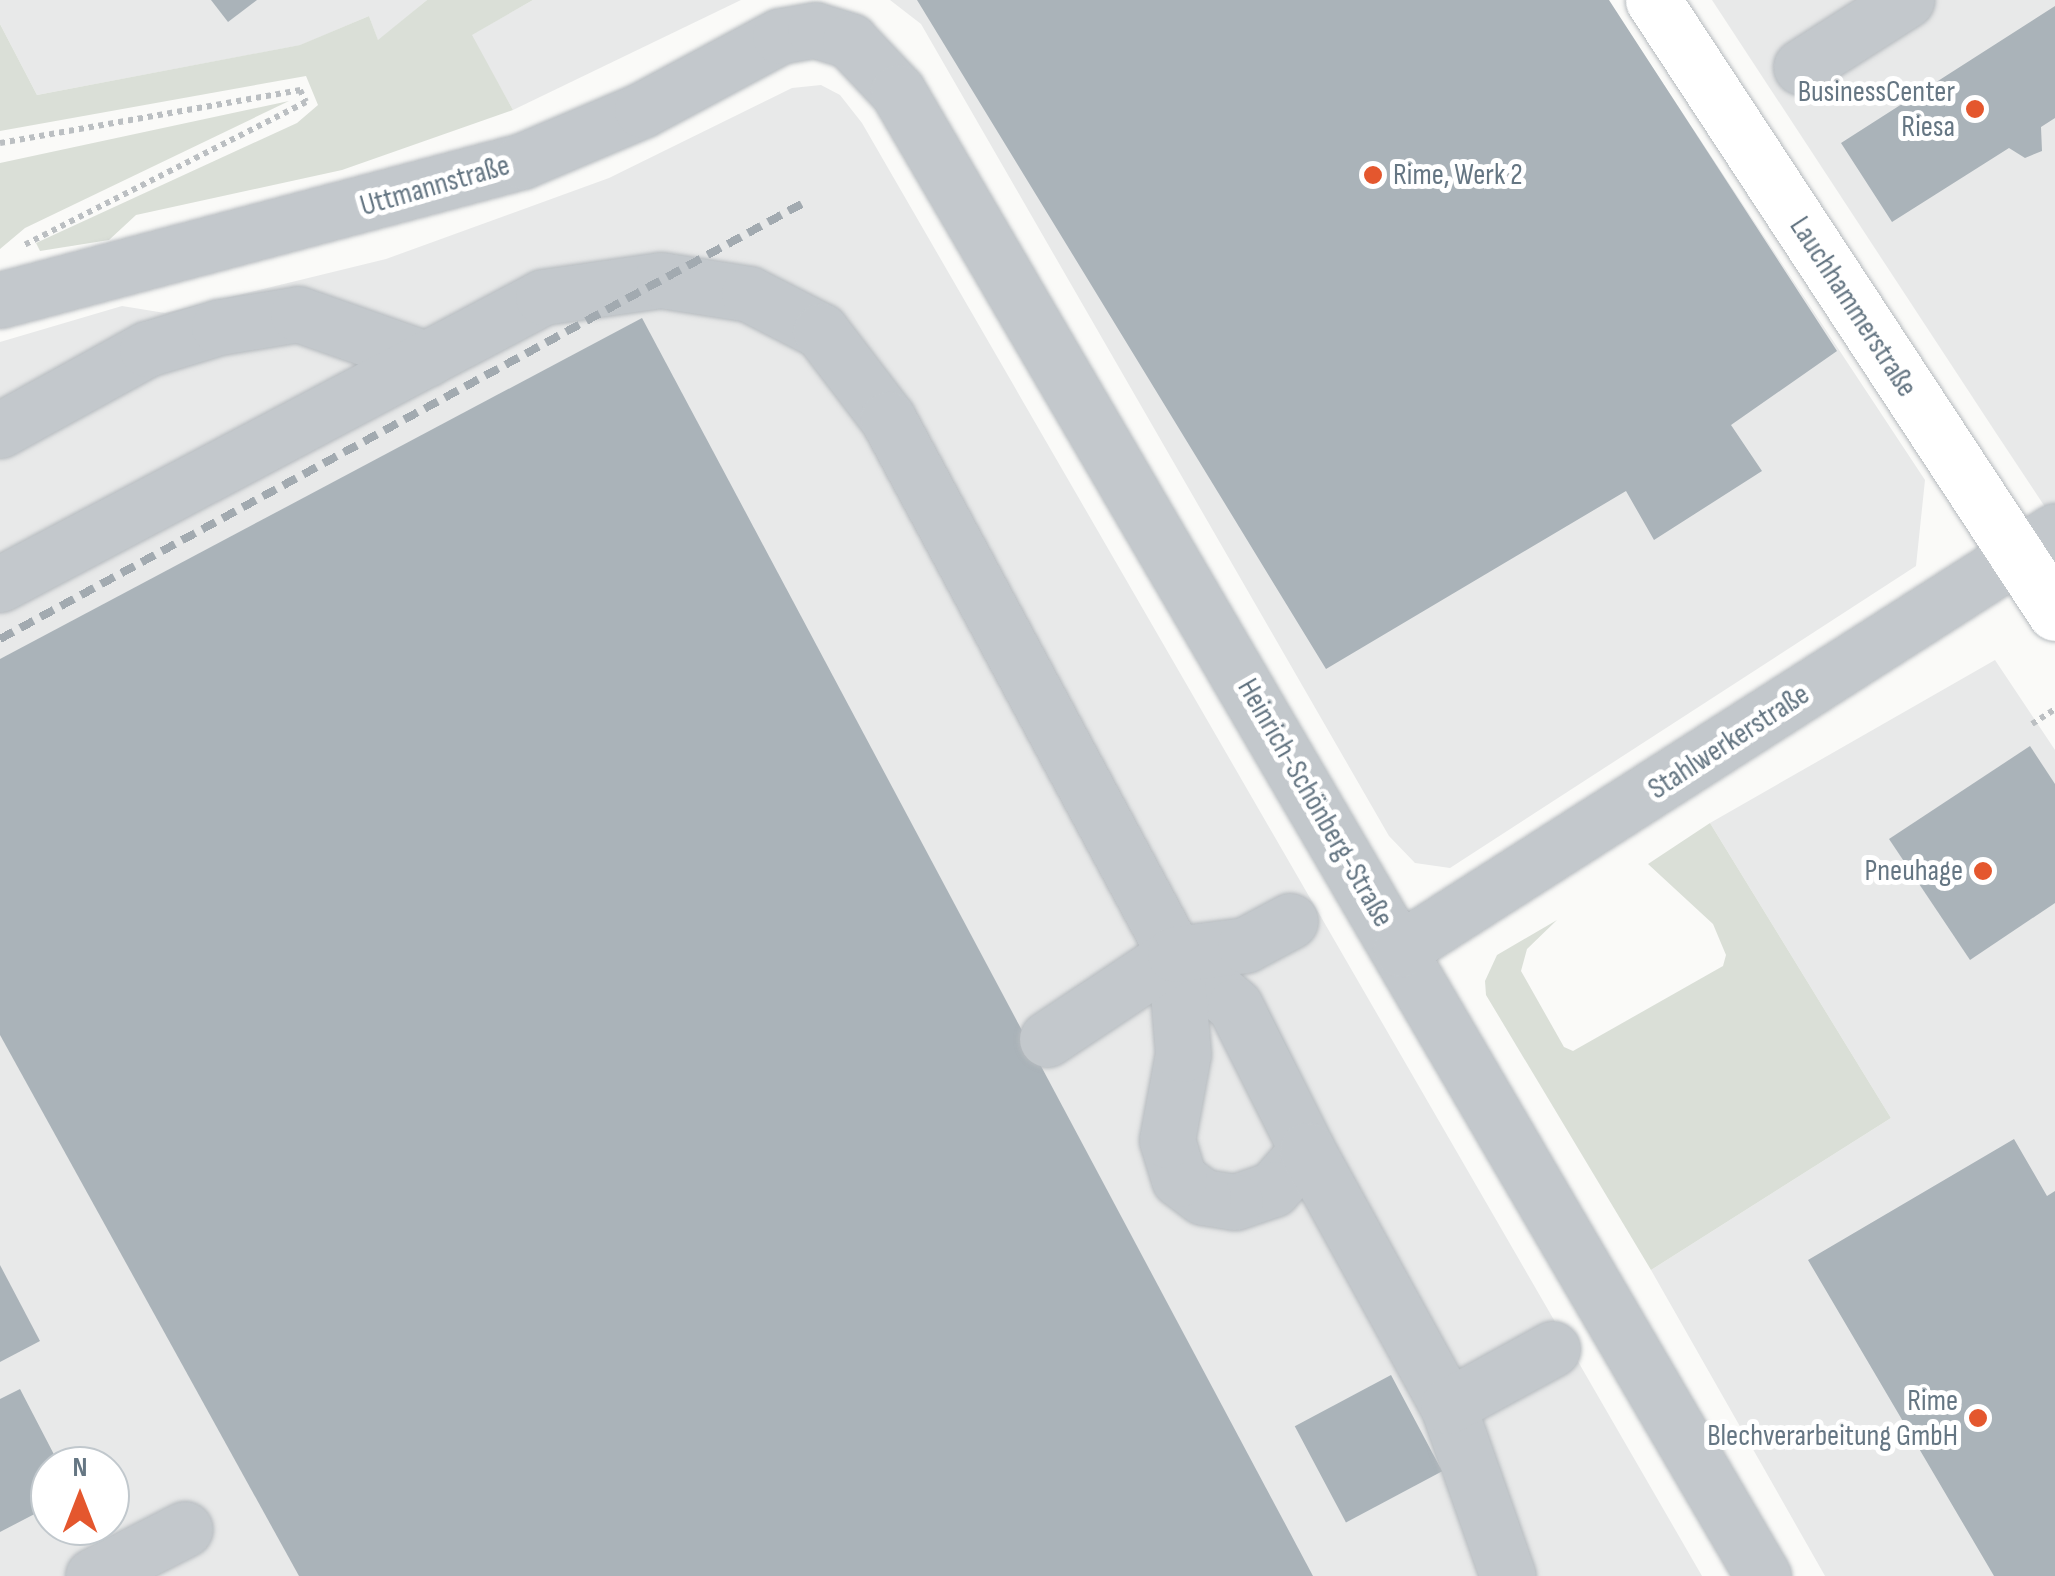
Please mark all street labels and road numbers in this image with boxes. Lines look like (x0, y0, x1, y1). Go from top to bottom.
street label: Uttmannstraße (356, 147, 514, 225)
street label: Lauchhammerstraße (1781, 210, 1925, 404)
street label: Heinrich-Schönberg-Straße (1229, 673, 1401, 933)
street label: Stahlwerkerstraße (1642, 677, 1816, 807)

